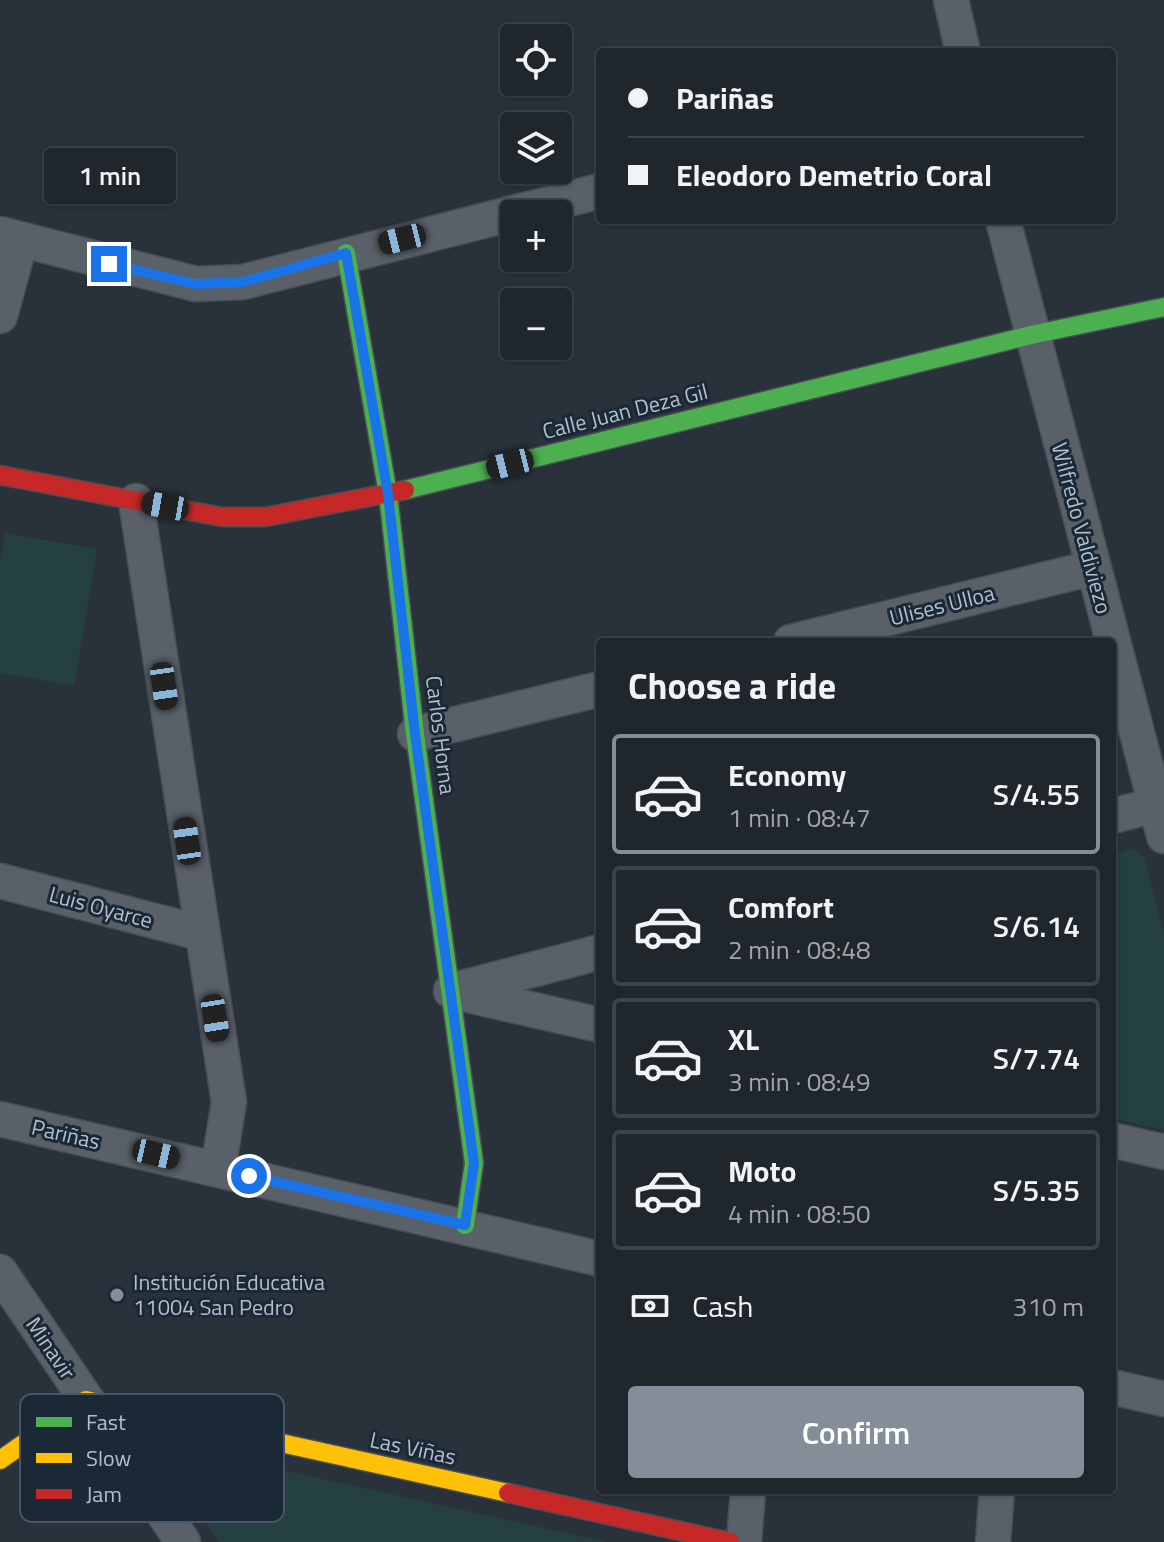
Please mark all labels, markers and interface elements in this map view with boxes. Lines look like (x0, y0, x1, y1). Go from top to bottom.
map controls (500, 24, 572, 360)
button: locate (500, 24, 572, 96)
text: Pariñas (676, 75, 774, 121)
button: layers (500, 112, 572, 184)
callout: 1 min (43, 148, 175, 204)
text: Eleodoro Demetrio Coral (676, 152, 992, 198)
text: 1 min (79, 156, 141, 195)
button: + (500, 200, 572, 272)
car (376, 222, 428, 256)
route end (91, 246, 127, 282)
button: − (500, 288, 572, 360)
street label: Calle Juan Deza Gil (539, 374, 711, 448)
street label: Wilfredo Valdiviezo (1043, 439, 1121, 617)
car (484, 447, 536, 481)
car (139, 490, 191, 522)
street label: Ulises Ulloa (886, 576, 998, 634)
text: Choose a ride (628, 658, 836, 713)
car (149, 661, 179, 711)
street label: Carlos Horna (417, 674, 465, 796)
text: Economy (728, 752, 846, 798)
icon: car (632, 758, 704, 830)
text: S/4.55 (993, 771, 1080, 817)
text: 1 min · 08:47 (728, 798, 871, 837)
car (172, 816, 202, 866)
street label: Luis Oyarce (45, 877, 157, 937)
text: Comfort (728, 884, 834, 930)
icon: car (632, 890, 704, 962)
text: S/6.14 (993, 903, 1080, 949)
text: 2 min · 08:48 (728, 930, 871, 969)
car (199, 992, 231, 1044)
text: XL (728, 1016, 759, 1062)
icon: car (632, 1022, 704, 1094)
text: S/7.74 (993, 1035, 1080, 1081)
text: 3 min · 08:49 (728, 1062, 871, 1101)
street label: Pariñas (28, 1110, 104, 1158)
car (130, 1137, 182, 1171)
text: Moto (728, 1148, 796, 1194)
icon: car (632, 1154, 704, 1226)
route start (231, 1158, 267, 1194)
text: S/5.35 (993, 1167, 1080, 1213)
text: 4 min · 08:50 (728, 1194, 871, 1233)
place label: Institución Educativa 11004 San Pedro (133, 1265, 325, 1324)
text: Cash (692, 1283, 753, 1329)
icon: cash (628, 1284, 672, 1328)
marker: Institución Educativa 11004 San Pedro (108, 1286, 126, 1304)
text: 310 m (1013, 1287, 1084, 1326)
street label: Minavir (18, 1310, 85, 1386)
button: Confirm (628, 1386, 1084, 1478)
legend (20, 1394, 284, 1522)
text: Fast (86, 1405, 126, 1439)
street label: Las Viñas (367, 1422, 459, 1474)
text: Slow (86, 1441, 132, 1475)
text: Jam (86, 1477, 122, 1511)

